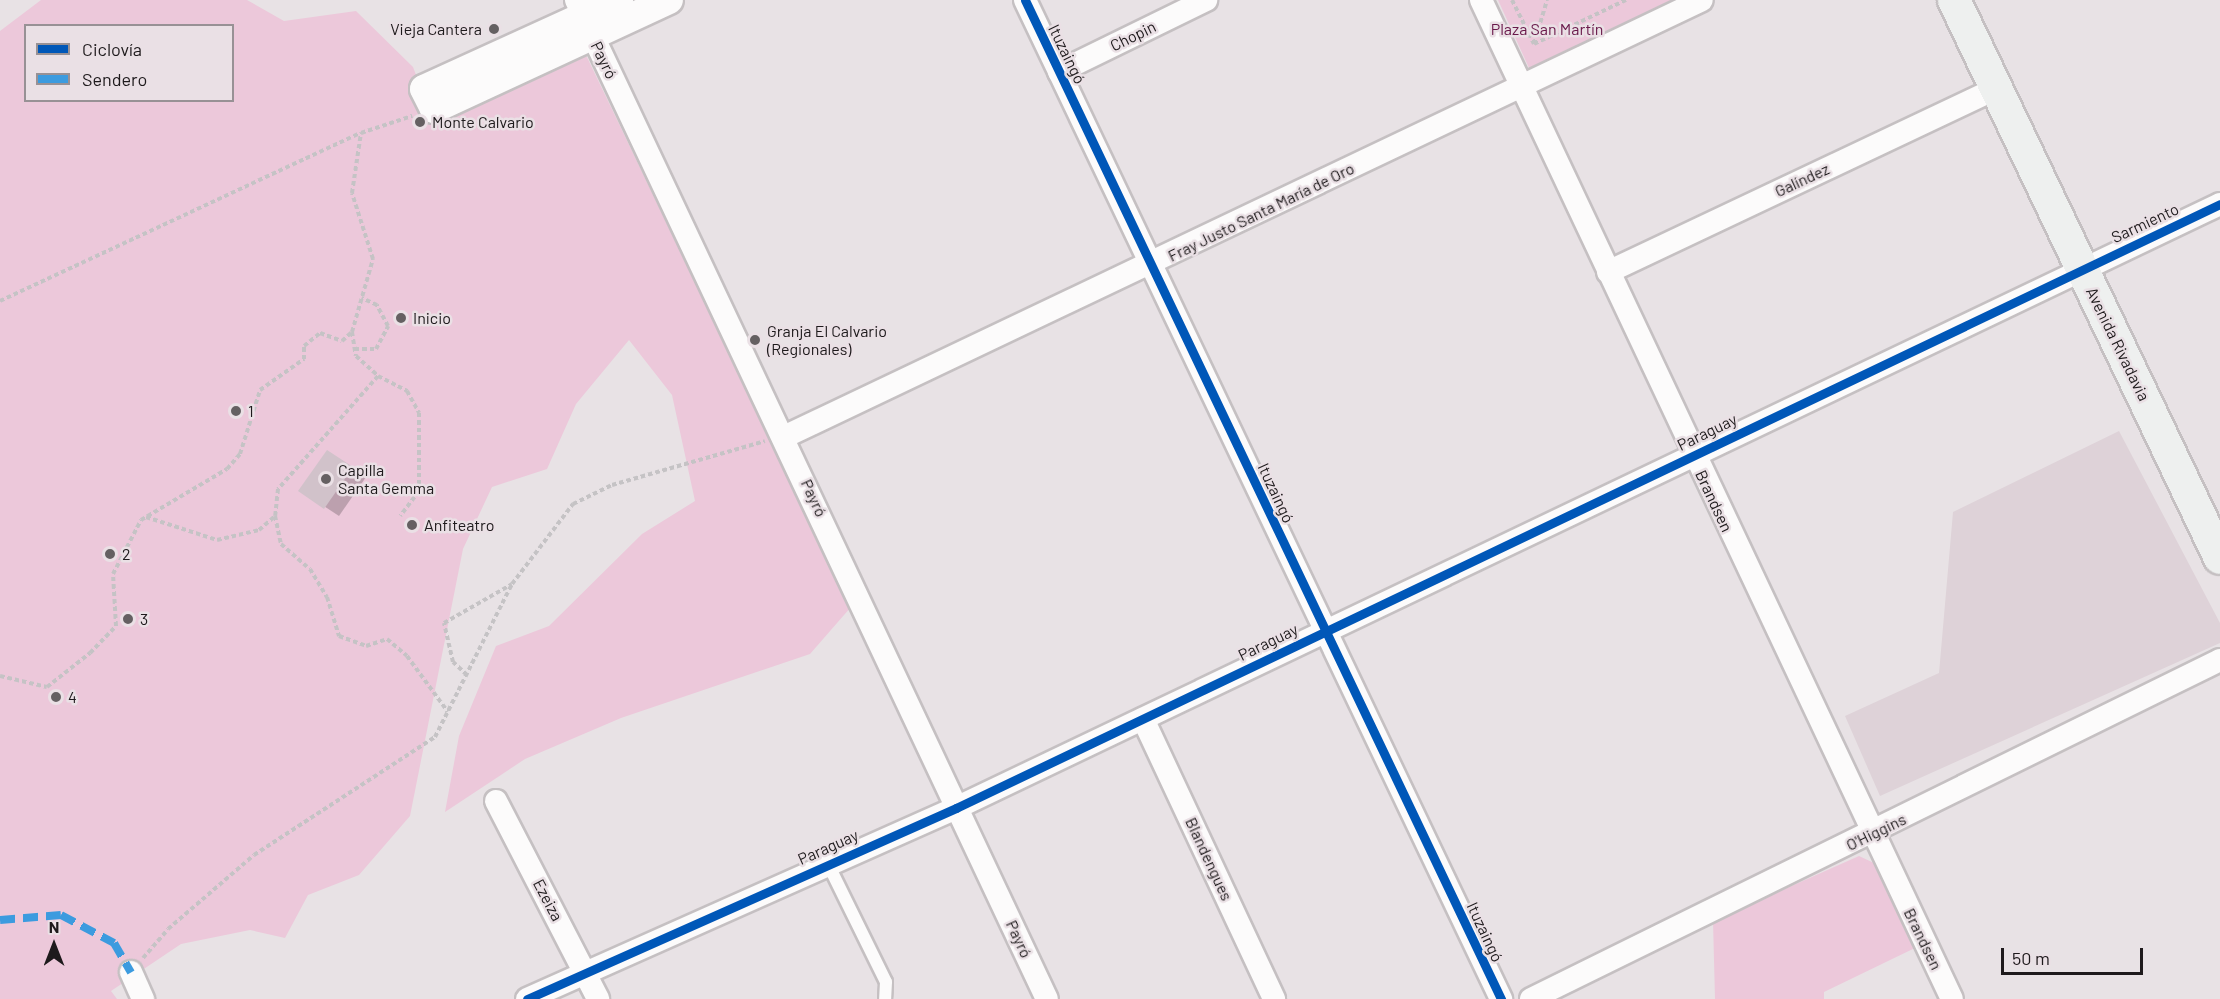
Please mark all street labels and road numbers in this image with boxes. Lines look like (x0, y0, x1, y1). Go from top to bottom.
street label: Chopin (1107, 17, 1159, 55)
street label: Ituzaingó (1044, 21, 1090, 87)
street label: Payró (587, 38, 621, 82)
street label: Fray Justo Santa María de Oro (1165, 158, 1357, 266)
street label: Galíndez (1772, 159, 1832, 201)
street label: Sarmiento (2108, 199, 2182, 247)
street label: Avenida Rivadavia (2082, 284, 2154, 404)
street label: Paraguay (1674, 409, 1740, 455)
street label: Ituzaingó (1254, 460, 1298, 526)
street label: Brandsen (1691, 467, 1737, 535)
street label: Payró (797, 476, 831, 520)
street label: Paraguay (1235, 619, 1301, 665)
street label: O'Higgins (1843, 809, 1909, 855)
street label: Blandengues (1181, 814, 1237, 904)
street label: Paraguay (795, 825, 861, 869)
street label: Ezeiza (529, 876, 567, 924)
street label: Ituzaingó (1463, 899, 1507, 965)
street label: Brandsen (1900, 905, 1946, 973)
street label: Payró (1002, 917, 1036, 961)

